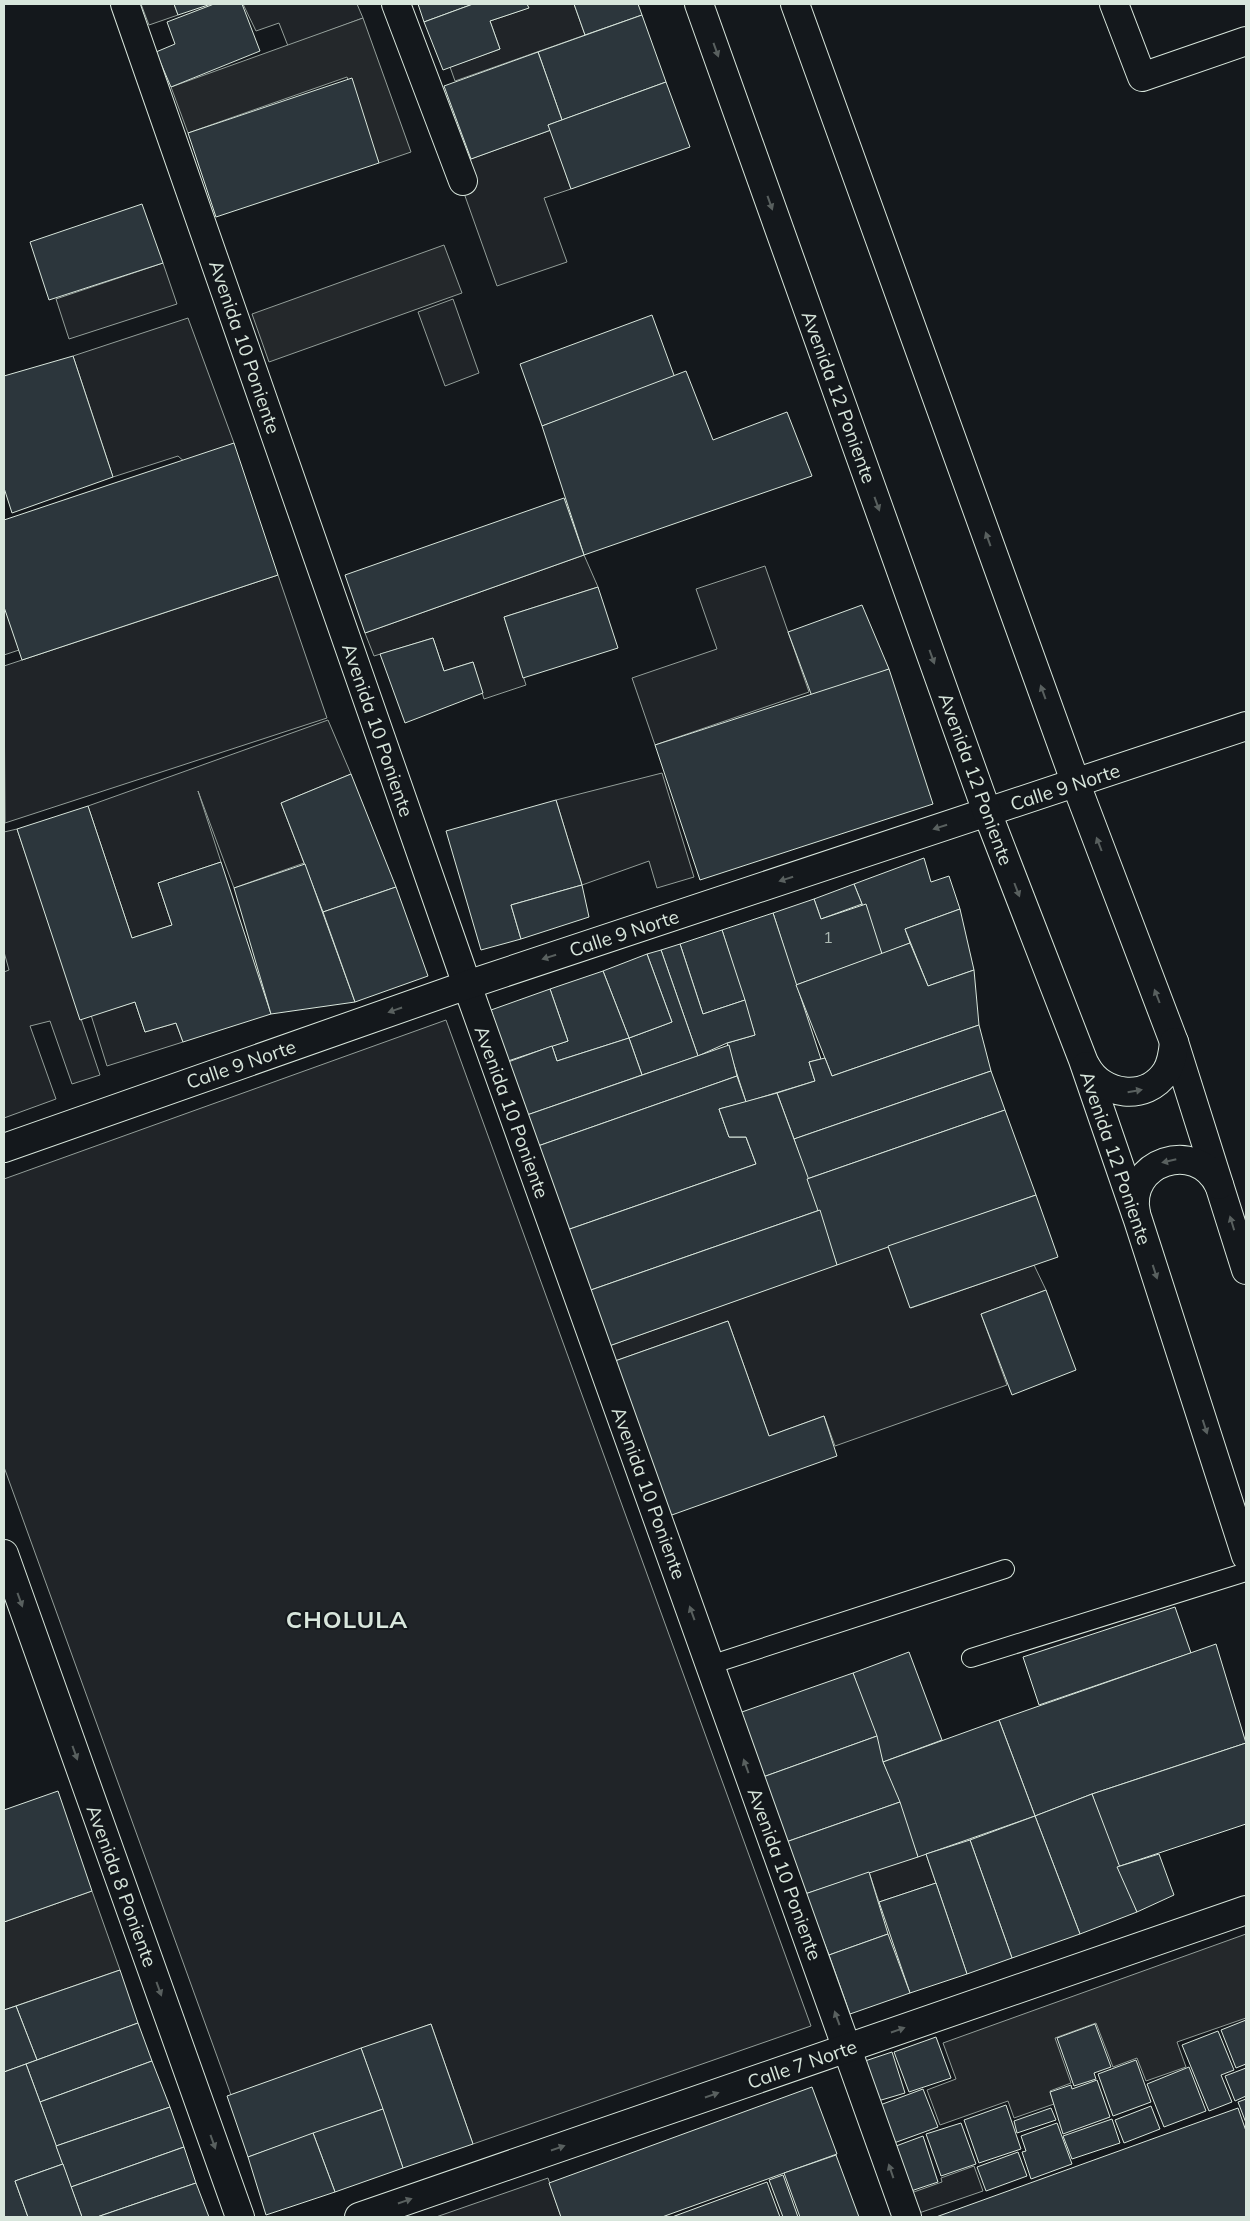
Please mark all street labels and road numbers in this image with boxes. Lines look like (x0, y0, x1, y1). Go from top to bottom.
street label: Avenida 10 Poniente (204, 257, 286, 437)
street label: Avenida 12 Poniente (797, 308, 881, 486)
street label: Avenida 10 Poniente (337, 640, 419, 820)
street label: Avenida 12 Poniente (934, 690, 1018, 868)
street label: Calle 9 Norte (1007, 758, 1123, 816)
street label: Calle 9 Norte (566, 904, 682, 962)
street label: Avenida 10 Poniente (470, 1023, 554, 1201)
street label: Calle 9 Norte (183, 1034, 299, 1094)
street label: Avenida 12 Poniente (1075, 1068, 1157, 1248)
street label: Avenida 10 Poniente (607, 1404, 691, 1582)
street label: Avenida 10 Poniente (743, 1785, 827, 1963)
street label: Avenida 8 Poniente (82, 1802, 162, 1970)
street label: Calle 7 Norte (744, 2034, 860, 2094)

